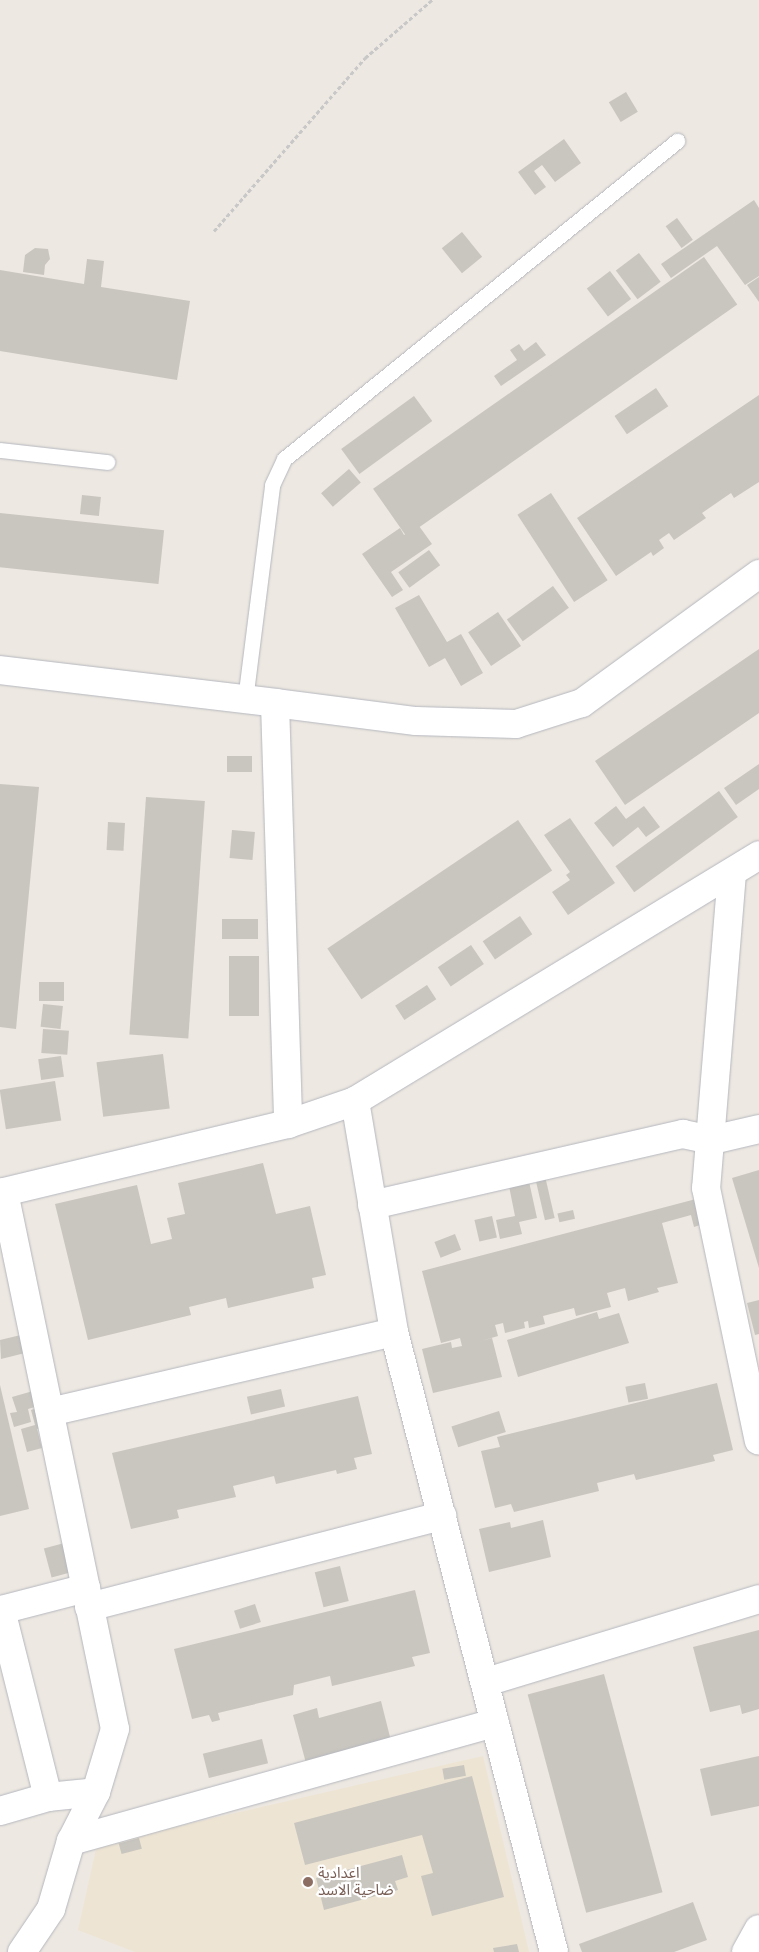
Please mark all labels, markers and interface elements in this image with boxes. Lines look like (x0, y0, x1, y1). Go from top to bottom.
place label: اعدادية ضاحية الاسد (318, 1864, 393, 1899)
marker: اعدادية ضاحية الاسد (302, 1876, 314, 1888)

